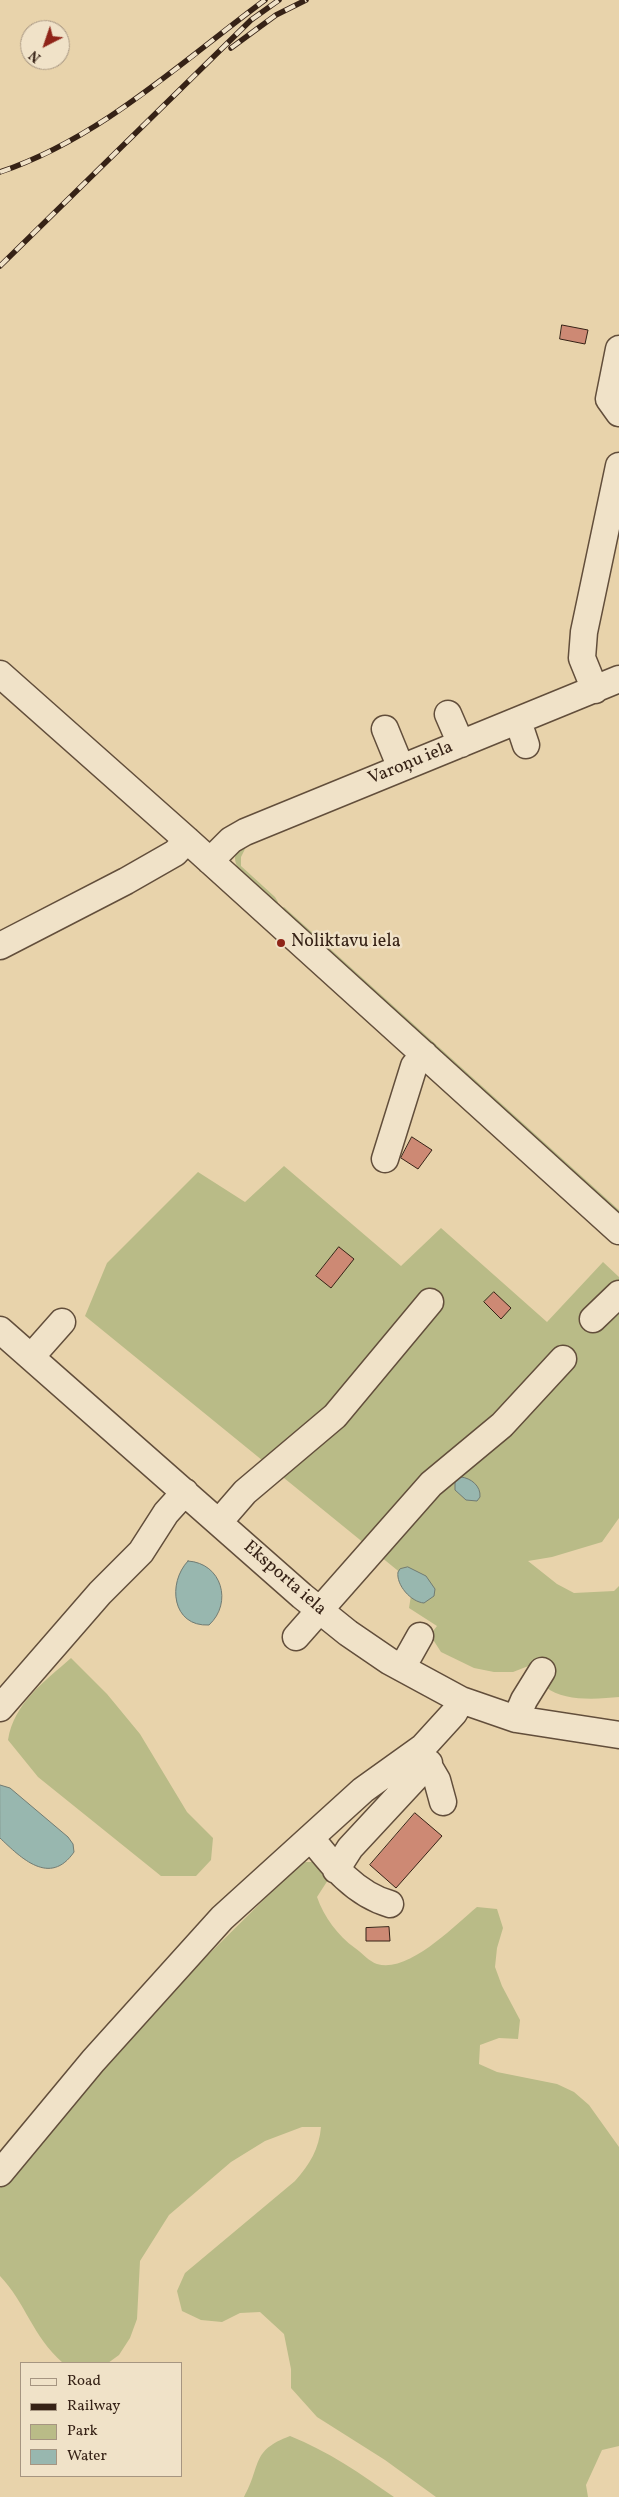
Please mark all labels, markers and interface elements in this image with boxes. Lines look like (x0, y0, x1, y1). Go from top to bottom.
north arrow (20, 20, 70, 70)
text: N (25, 45, 46, 66)
street label: Varoņu iela (365, 737, 457, 791)
place label: Noliktavu iela (291, 932, 401, 954)
marker: Noliktavu iela (275, 937, 287, 949)
street label: Eksporta iela (238, 1537, 330, 1621)
legend (20, 2362, 182, 2477)
text: Road (67, 2371, 101, 2392)
text: Railway (67, 2396, 120, 2417)
text: Park (67, 2421, 98, 2442)
text: Water (67, 2446, 107, 2467)

